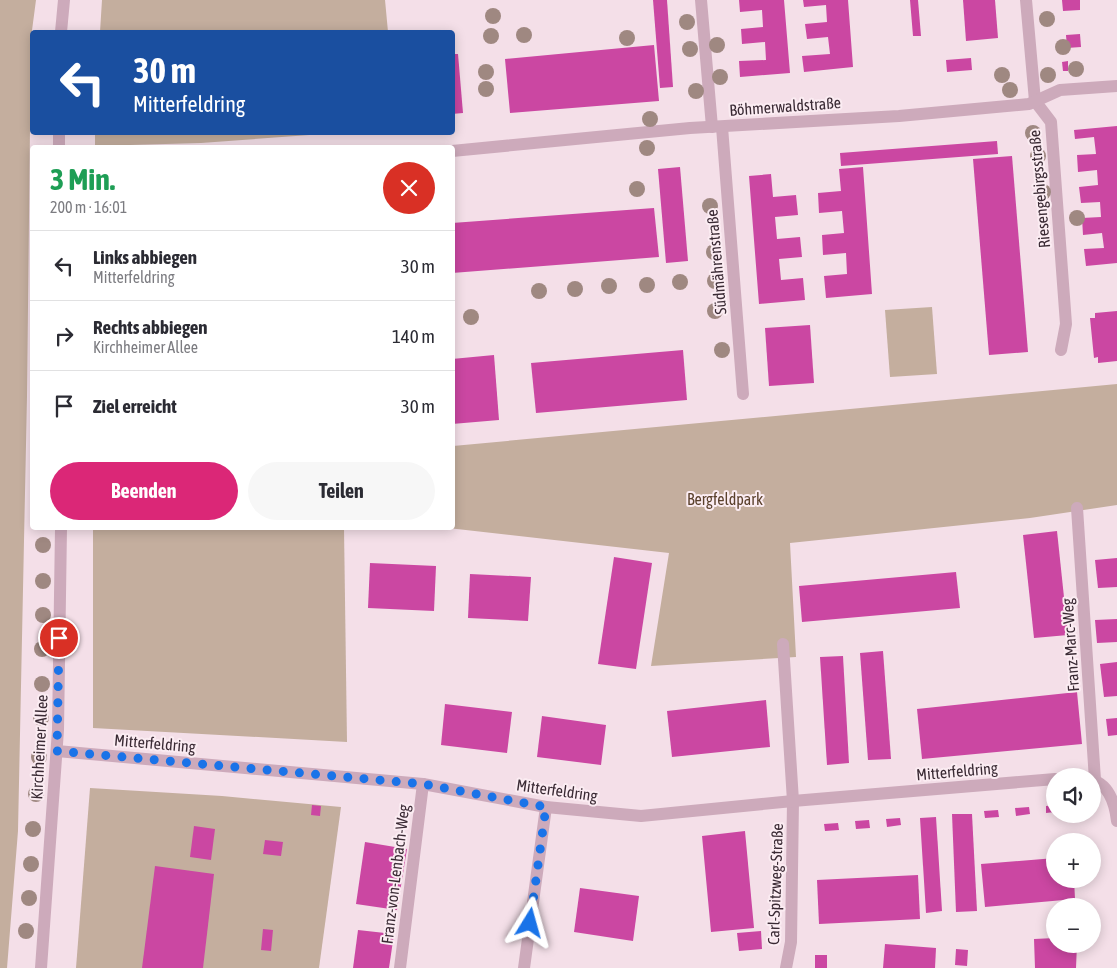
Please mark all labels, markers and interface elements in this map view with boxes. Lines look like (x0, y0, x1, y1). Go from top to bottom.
icon: left (50, 50, 115, 115)
text: 30 m (133, 50, 196, 90)
text: Mitterfeldring (133, 91, 245, 117)
street label: Böhmerwaldstraße (729, 93, 841, 119)
street label: Riesengebirgsstraße (1025, 129, 1054, 249)
text: 3 Min. (50, 162, 115, 196)
button: close (383, 162, 435, 214)
text: 200 m · 16:01 (50, 198, 127, 216)
street label: Südmährenstraße (702, 209, 730, 315)
text: Links abbiegen (93, 246, 197, 268)
icon: left (50, 252, 78, 280)
text: 30 m (401, 255, 435, 277)
text: Mitterfeldring (93, 268, 175, 286)
text: Rechts abbiegen (93, 316, 208, 338)
icon: right (50, 322, 78, 350)
text: 140 m (392, 325, 435, 347)
text: Kirchheimer Allee (93, 338, 198, 356)
icon: arrive (50, 392, 78, 420)
text: Ziel erreicht (93, 395, 177, 417)
text: 30 m (401, 395, 435, 417)
button: Beenden (50, 462, 238, 520)
button: Teilen (248, 462, 435, 520)
park label: Bergfeldpark (687, 490, 763, 509)
street label: Franz-Marc-Weg (1058, 598, 1083, 692)
pin (38, 617, 80, 659)
icon: arrive (45, 624, 73, 652)
street label: Kirchheimer Allee (27, 694, 51, 800)
street label: Mitterfeldring (113, 730, 197, 757)
street label: Mitterfeldring (916, 758, 999, 785)
map controls (1046, 768, 1101, 953)
button: sound (1046, 768, 1101, 823)
street label: Mitterfeldring (515, 775, 599, 806)
street label: Franz-von-Lenbach-Weg (378, 803, 413, 945)
street label: Carl-Spitzweg-Straße (764, 823, 787, 945)
button: + (1046, 833, 1101, 888)
position arrow (503, 896, 555, 948)
button: − (1046, 898, 1101, 953)

